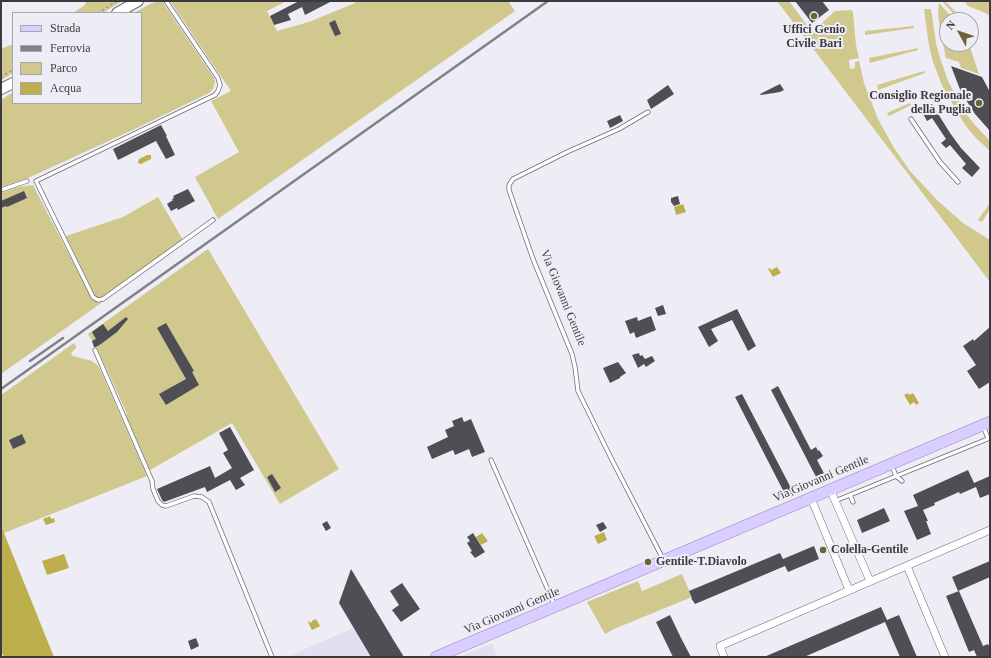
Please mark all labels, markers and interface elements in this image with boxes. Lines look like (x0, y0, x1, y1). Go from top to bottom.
marker: Uffici Genio Civile Bari (809, 11, 819, 21)
legend (12, 12, 142, 104)
north arrow (939, 12, 979, 52)
text: N (943, 18, 958, 32)
text: Strada (50, 21, 81, 35)
place label: Uffici Genio Civile Bari (783, 23, 845, 51)
text: Ferrovia (50, 41, 91, 55)
text: Parco (50, 61, 77, 75)
text: Acqua (50, 81, 81, 95)
place label: Consiglio Regionale della Puglia (869, 89, 971, 117)
marker: Consiglio Regionale della Puglia (974, 98, 984, 108)
street label: Via Giovanni Gentile (537, 248, 589, 348)
street label: Via Giovanni Gentile (771, 452, 871, 506)
place label: Colella-Gentile (831, 543, 908, 557)
marker: Colella-Gentile (818, 545, 828, 555)
place label: Gentile-T.Diavolo (656, 555, 747, 569)
marker: Gentile-T.Diavolo (643, 557, 653, 567)
street label: Via Giovanni Gentile (462, 584, 562, 638)

